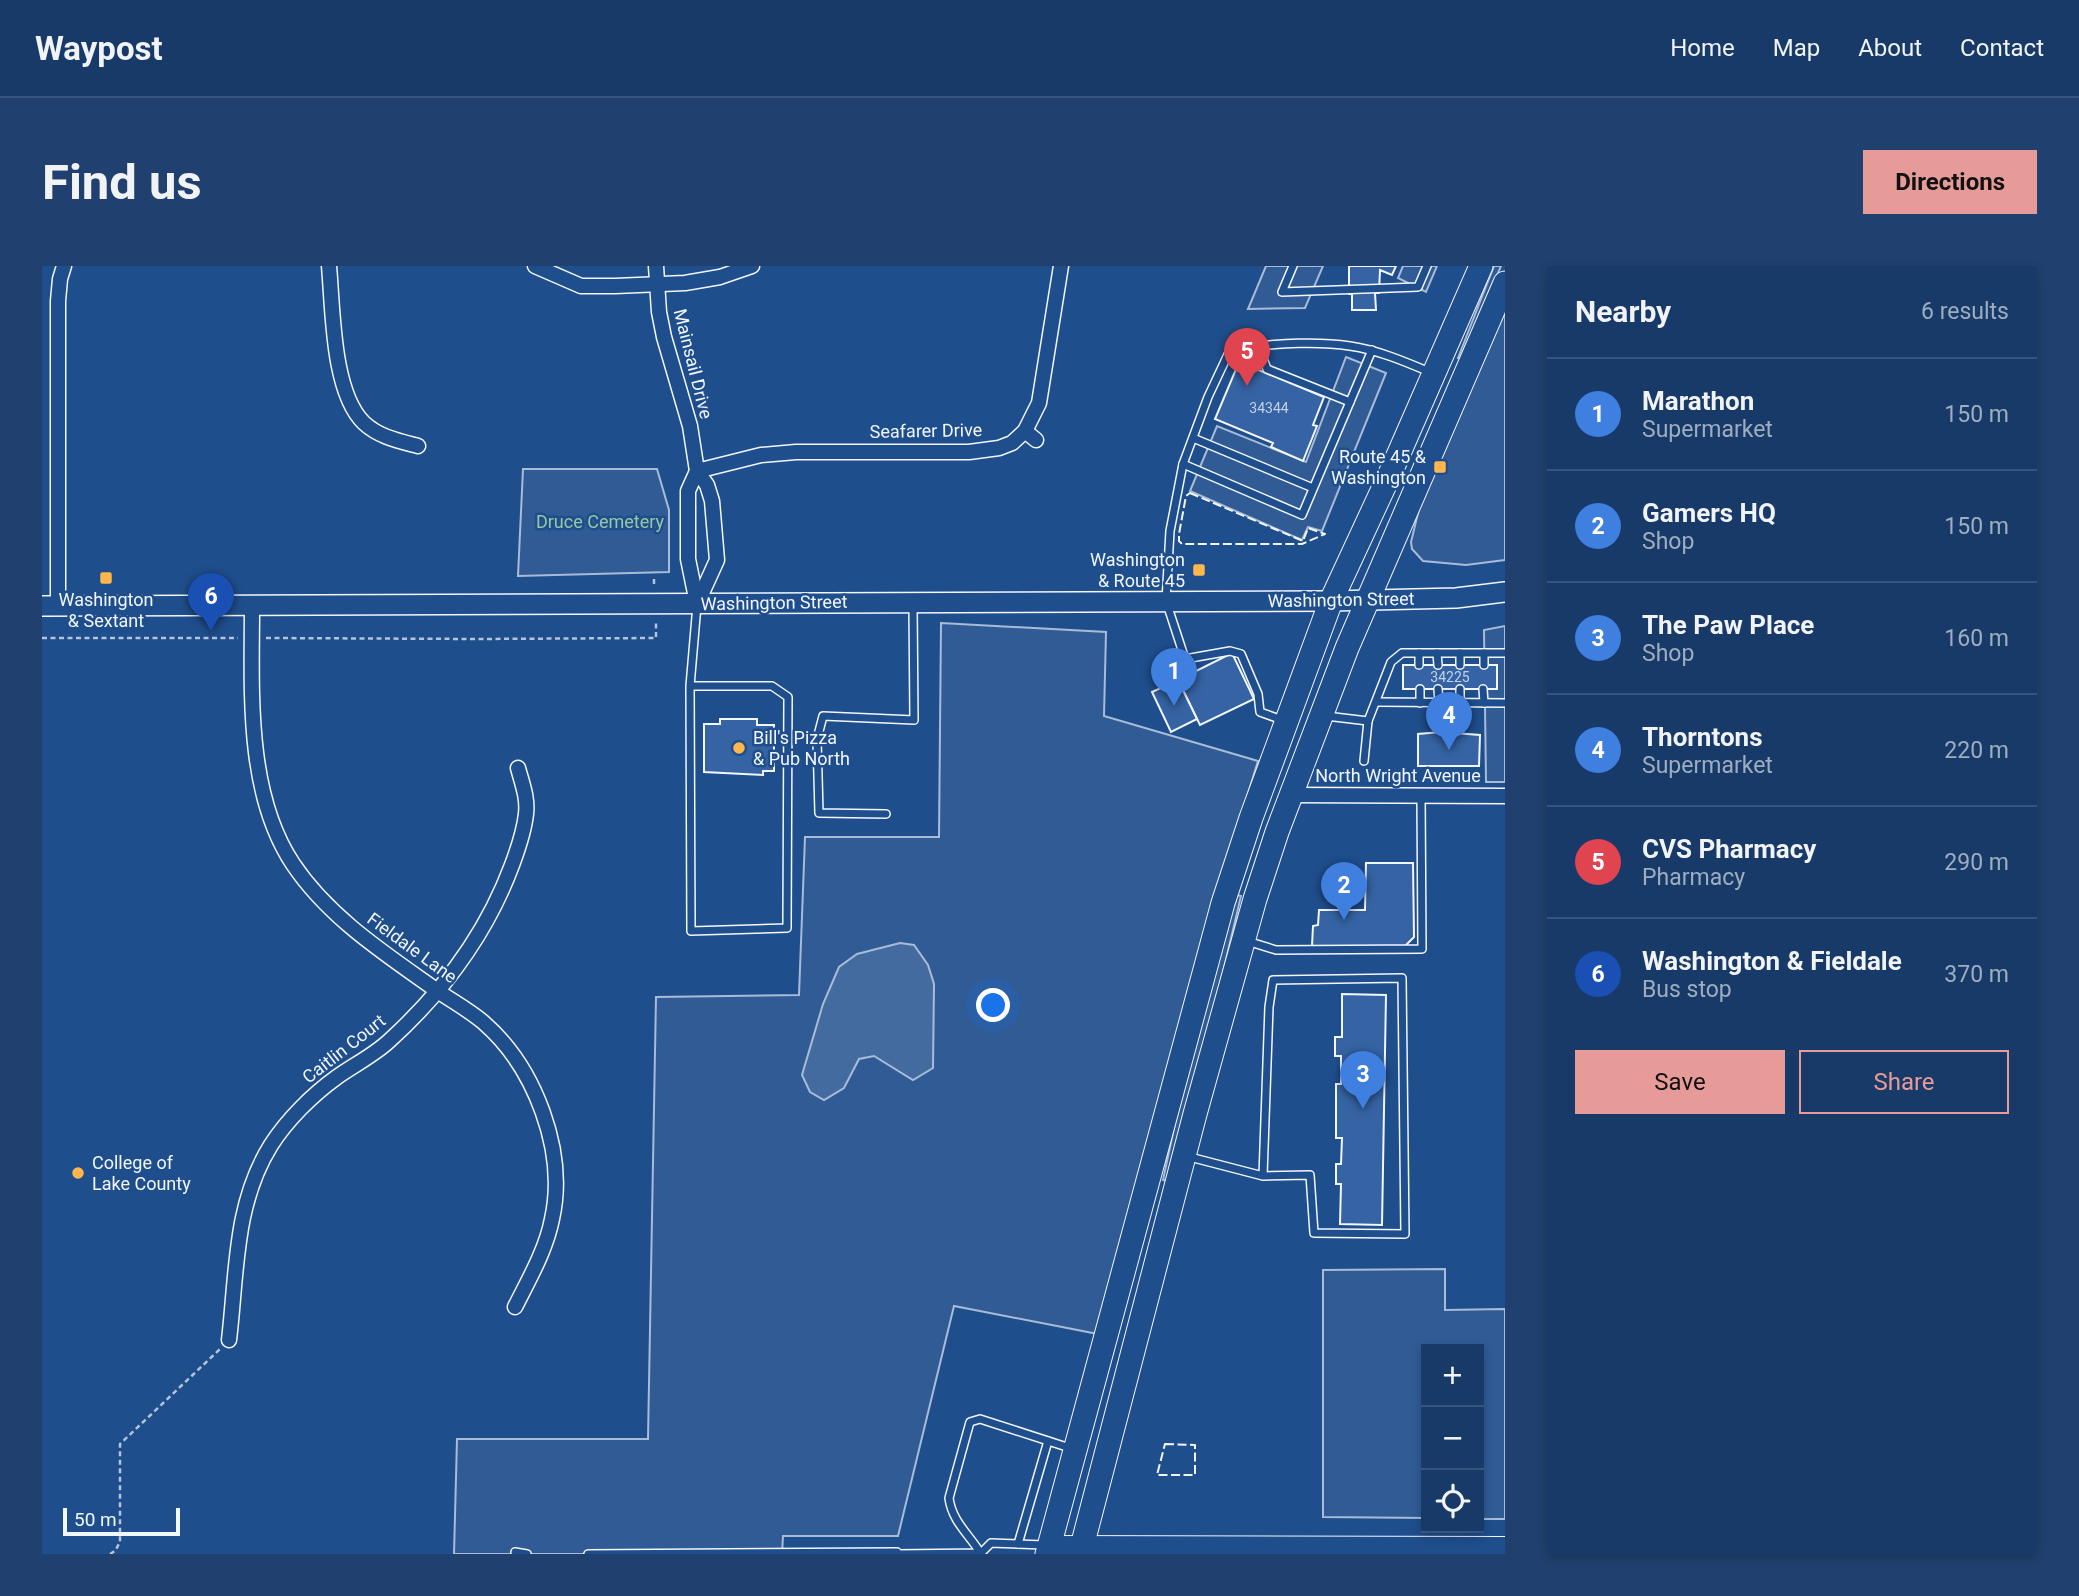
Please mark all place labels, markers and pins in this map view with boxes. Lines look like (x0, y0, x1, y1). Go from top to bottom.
pin: 5 (1224, 328, 1270, 386)
place label: Route 45 & Washington (1331, 446, 1427, 488)
marker: Route 45 & Washington (1432, 459, 1448, 475)
place label: Washington & Route 45 (1090, 549, 1185, 591)
marker: Washington & Route 45 (1191, 562, 1207, 578)
marker: Washington & Sextant (98, 570, 114, 586)
pin: 6 (188, 573, 234, 631)
place label: Washington & Sextant (58, 589, 154, 631)
pin: 1 (1151, 648, 1197, 706)
pin: 4 (1426, 692, 1472, 750)
place label: Bill's Pizza & Pub North (753, 727, 850, 769)
marker: Bill's Pizza & Pub North (731, 740, 747, 756)
pin: 2 (1321, 862, 1367, 920)
pin: 3 (1340, 1051, 1386, 1109)
place label: College of Lake County (92, 1152, 191, 1194)
marker: College of Lake County (70, 1165, 86, 1181)

